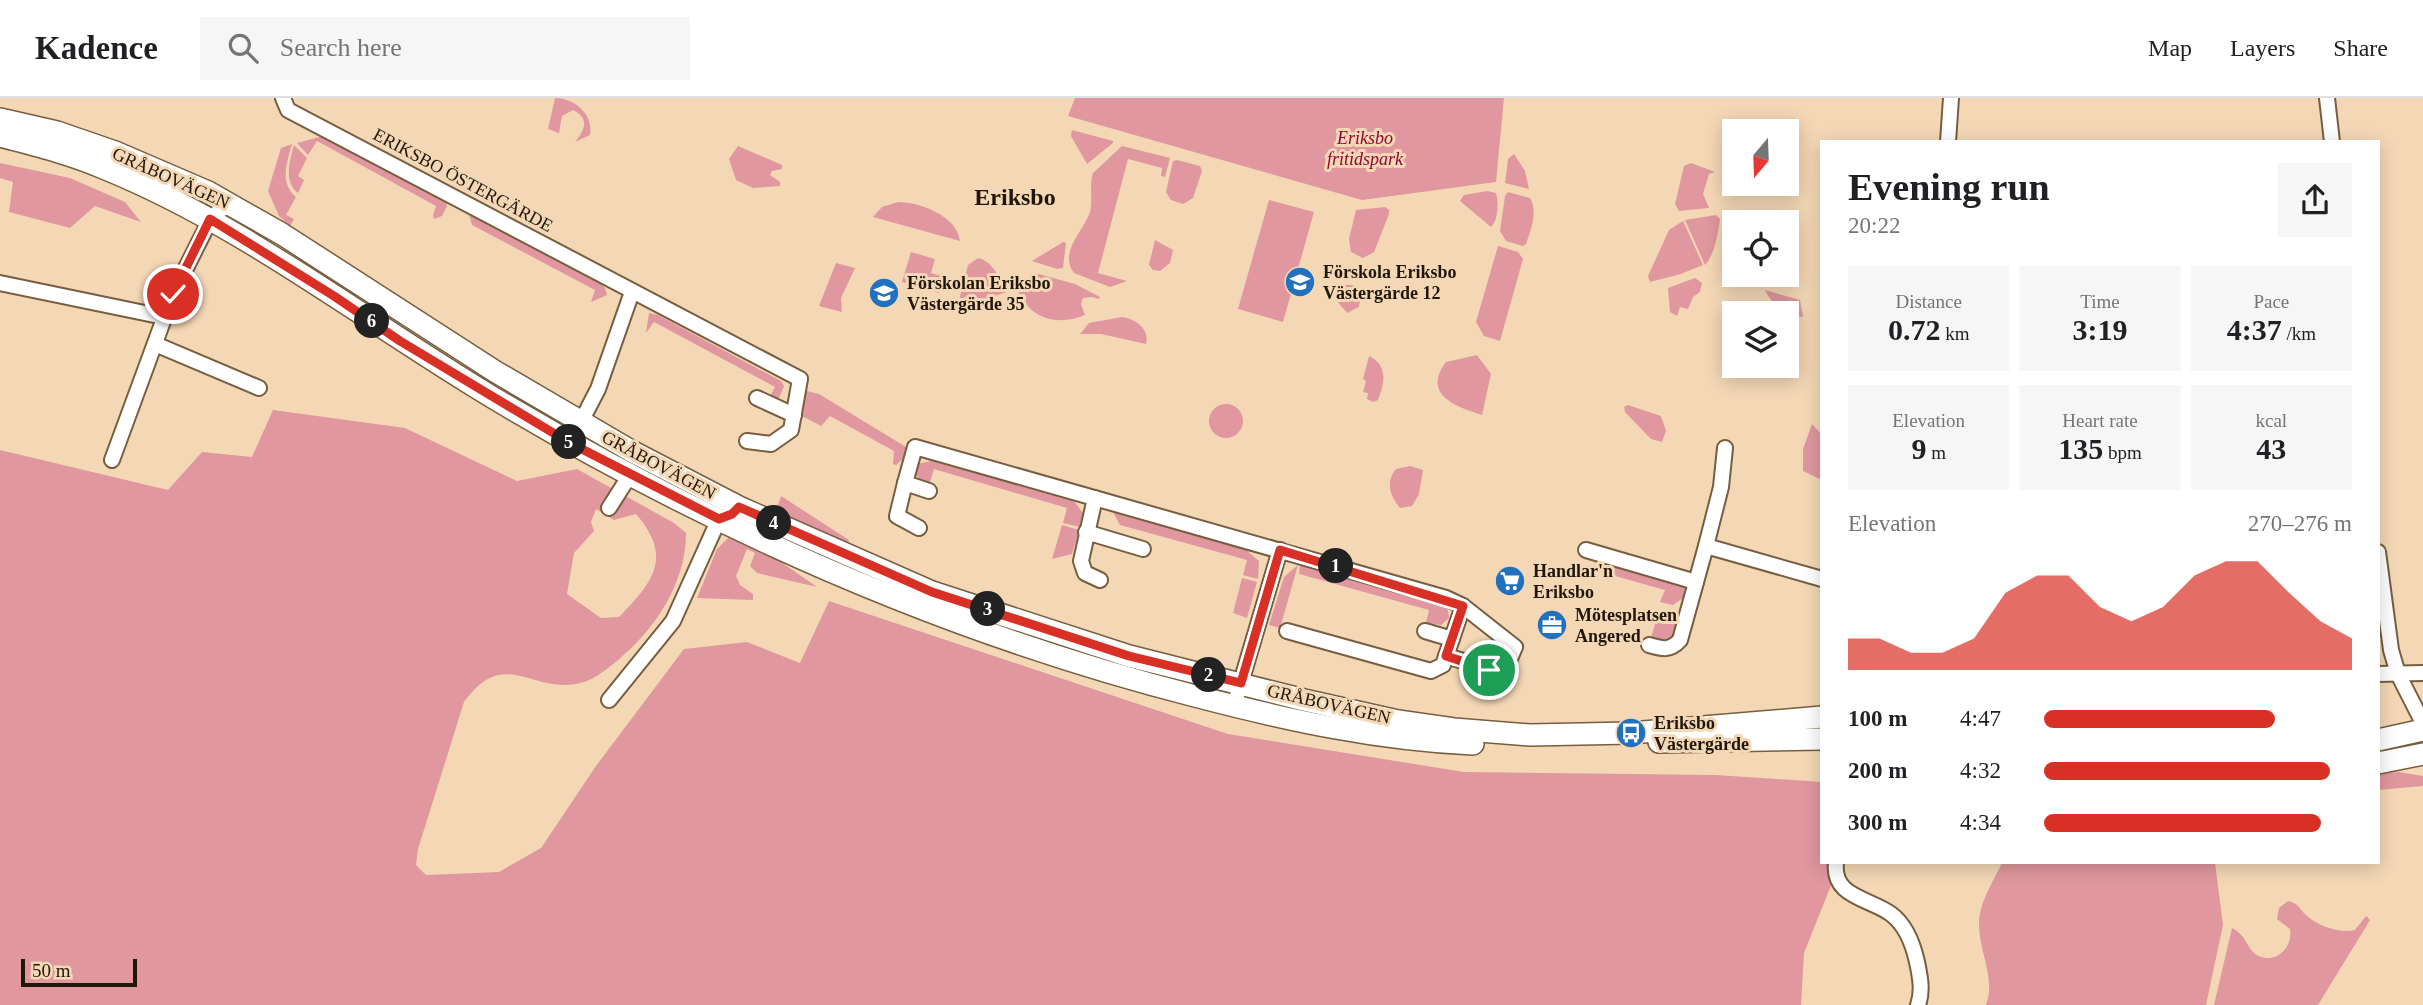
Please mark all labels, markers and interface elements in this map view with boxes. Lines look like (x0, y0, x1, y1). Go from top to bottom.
search box (200, 17, 690, 80)
icon: search (224, 29, 262, 67)
text: Kadence (35, 30, 158, 66)
text: Search here (280, 33, 402, 62)
text: Map (2148, 35, 2192, 61)
text: Layers (2230, 35, 2295, 61)
text: Share (2333, 35, 2388, 61)
north arrow (1722, 119, 1799, 196)
map controls (1722, 119, 1799, 378)
street label: ERIKSBO ÖSTERGÄRDE (370, 124, 556, 236)
park label: Eriksbo fritidspark (1327, 128, 1404, 169)
street label: GRÅBOVÄGEN (109, 143, 233, 213)
button: share (2278, 163, 2352, 237)
text: Evening run (1848, 166, 2050, 208)
district label: Eriksbo (974, 184, 1056, 210)
button: locate (1722, 210, 1799, 287)
text: 20:22 (1848, 213, 1900, 238)
place label: Förskola Eriksbo Västergärde 12 (1323, 262, 1457, 303)
pin (143, 264, 203, 324)
school or university icon: Förskola Eriksbo Västergärde 12 (1283, 265, 1317, 299)
place label: Förskolan Eriksbo Västergärde 35 (907, 273, 1051, 314)
icon: check (154, 275, 192, 313)
school or university icon: Förskolan Eriksbo Västergärde 35 (867, 276, 901, 310)
text: Distance (1895, 291, 1962, 312)
text: Time (2080, 291, 2120, 312)
text: Pace (2253, 291, 2289, 312)
button: layers (1722, 301, 1799, 378)
pin: 6 (354, 304, 390, 339)
text: 6 (367, 310, 376, 331)
text: 0.72 (1888, 313, 1940, 346)
text: 3:19 (2072, 313, 2127, 346)
text: 4:37 (2227, 313, 2282, 346)
text: km (1940, 323, 1969, 344)
text: /km (2282, 323, 2316, 344)
text: Elevation (1892, 410, 1965, 431)
text: Heart rate (2062, 410, 2138, 431)
text: kcal (2255, 410, 2287, 431)
pin: 5 (552, 424, 586, 460)
street label: GRÅBOVÄGEN (599, 427, 719, 503)
text: 5 (564, 431, 573, 452)
text: 9 (1911, 432, 1926, 465)
text: 135 (2058, 432, 2103, 465)
text: 43 (2256, 432, 2286, 465)
text: m (1926, 442, 1946, 463)
text: bpm (2103, 442, 2142, 463)
pin: 4 (756, 506, 792, 540)
text: Elevation (1848, 511, 1936, 536)
text: 270–276 m (2248, 511, 2352, 536)
text: 4 (769, 512, 778, 533)
pin: 1 (1318, 548, 1354, 584)
text: 1 (1331, 555, 1340, 576)
place label: Handlar'n Eriksbo (1533, 561, 1613, 602)
supermarket icon: Handlar'n Eriksbo (1493, 564, 1527, 598)
pin: 3 (970, 592, 1006, 626)
text: 3 (983, 598, 992, 619)
place label: Mötesplatsen Angered (1575, 605, 1677, 646)
office icon: Mötesplatsen Angered (1535, 608, 1569, 642)
pin (1459, 640, 1519, 700)
icon: arrive (1470, 651, 1508, 689)
pin: 2 (1192, 658, 1226, 692)
text: 2 (1204, 664, 1213, 685)
street label: GRÅBOVÄGEN (1265, 680, 1393, 728)
text: 100 m (1848, 706, 1907, 731)
text: 4:47 (1960, 706, 2001, 731)
place label: Eriksbo Västergärde (1654, 713, 1749, 754)
bus stop icon: Eriksbo Västergärde (1614, 716, 1648, 750)
text: 200 m (1848, 758, 1907, 783)
text: 4:32 (1960, 758, 2001, 783)
text: 300 m (1848, 810, 1907, 835)
text: 4:34 (1960, 810, 2001, 835)
scale bar (21, 956, 136, 988)
text: 50 m (32, 960, 71, 981)

